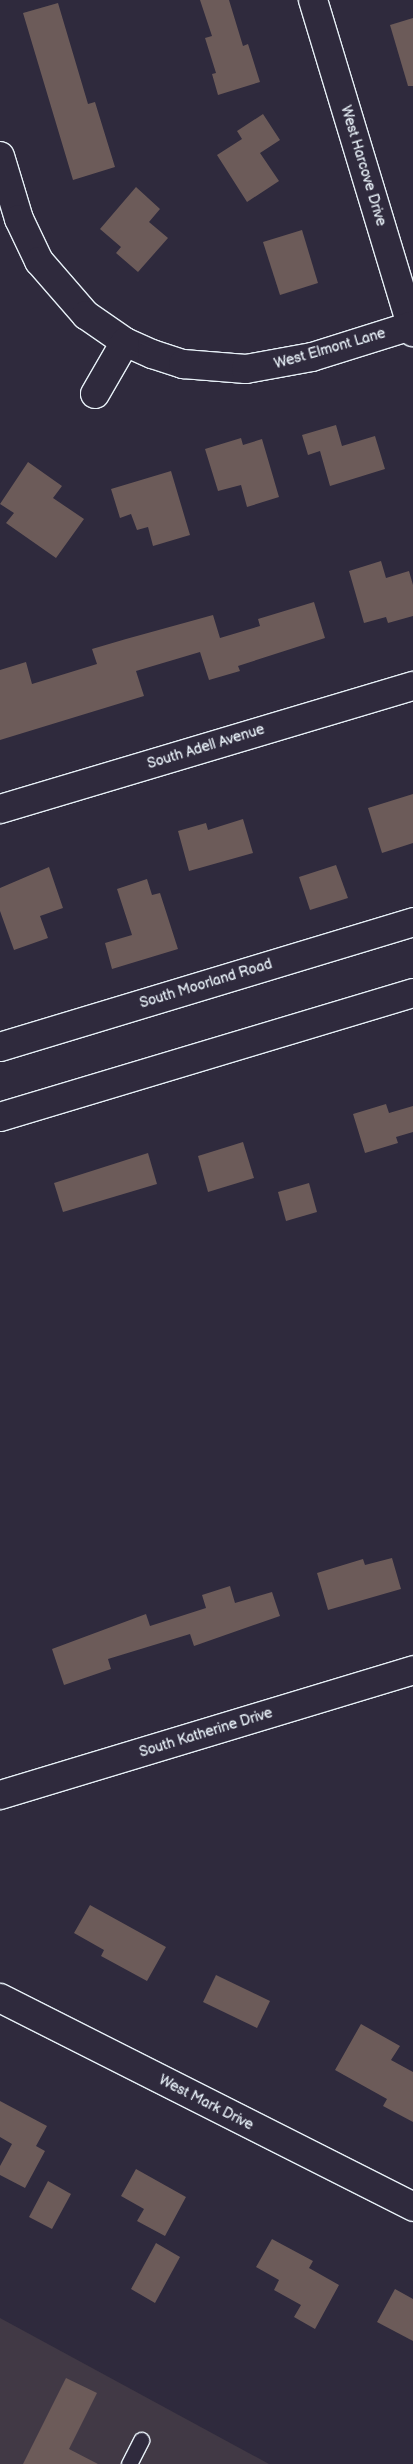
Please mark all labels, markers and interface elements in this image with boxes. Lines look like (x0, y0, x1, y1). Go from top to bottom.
street label: West Harcove Drive (337, 104, 389, 228)
street label: West Elmont Lane (272, 325, 388, 373)
street label: South Adell Avenue (145, 721, 267, 773)
street label: South Moorland Road (138, 956, 274, 1012)
street label: South Katherine Drive (137, 1705, 275, 1761)
street label: West Mark Drive (156, 2072, 256, 2134)

